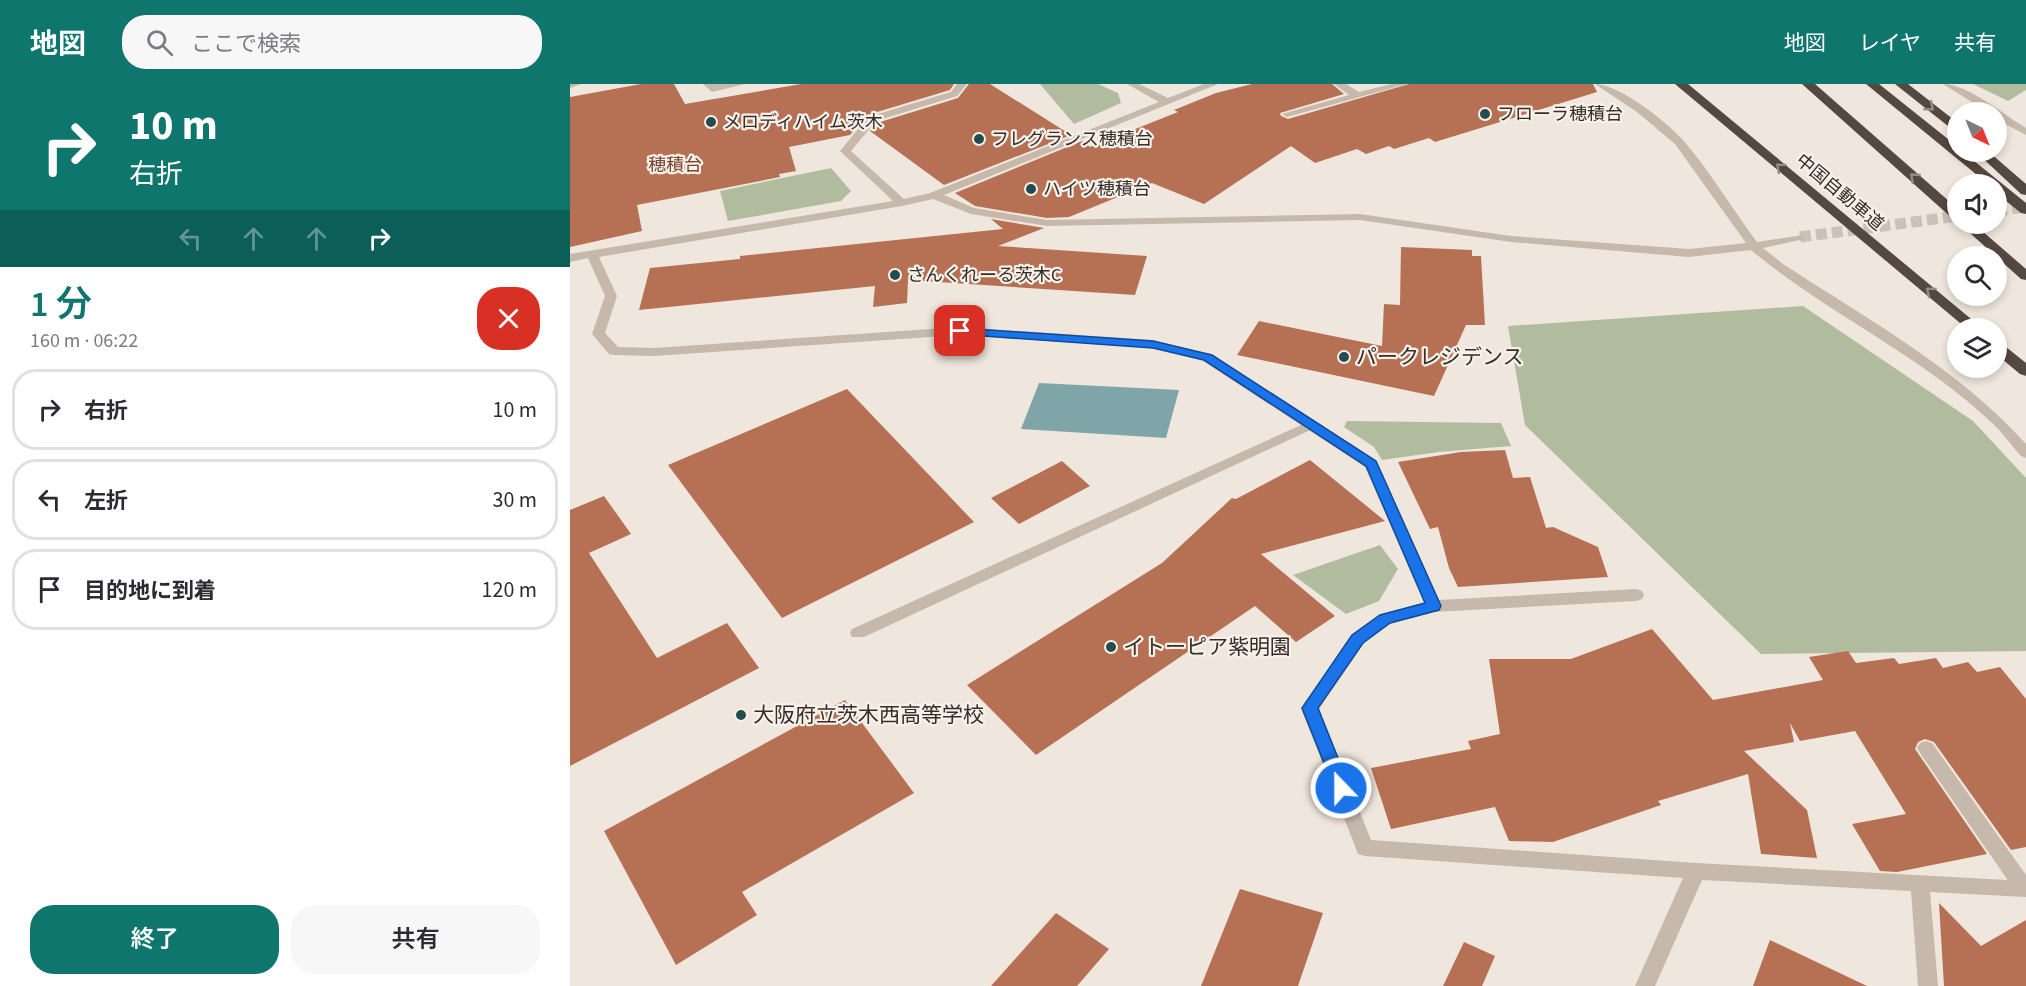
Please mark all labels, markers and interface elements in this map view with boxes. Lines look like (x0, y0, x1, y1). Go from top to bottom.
search box (122, 15, 542, 69)
text: 地図 (30, 24, 86, 64)
icon: search (143, 26, 176, 59)
text: ここで検索 (191, 28, 301, 60)
text: 地図 (1784, 28, 1826, 58)
text: レイヤ (1859, 28, 1921, 58)
text: 共有 (1954, 28, 1996, 58)
text: 10 m (129, 96, 218, 156)
one-way arrow (1923, 99, 1934, 110)
place label: フローラ穂積台 (1497, 102, 1623, 127)
north arrow (1947, 102, 2007, 162)
map controls (1947, 102, 2007, 378)
marker: フローラ穂積台 (1478, 107, 1492, 121)
icon: right (30, 108, 108, 186)
place label: メロディハイム茨木 (723, 110, 883, 135)
marker: メロディハイム茨木 (704, 115, 718, 129)
place label: フレグランス穂積台 (991, 127, 1153, 152)
marker: フレグランス穂積台 (972, 132, 986, 146)
street label: 中国自動車道 (1790, 148, 1889, 237)
district label: 穂積台 (648, 153, 702, 178)
text: 右折 (129, 155, 183, 194)
one-way arrow (1776, 163, 1787, 174)
one-way arrow (1910, 173, 1920, 184)
button: sound (1947, 174, 2007, 234)
place label: ハイツ穂積台 (1043, 177, 1151, 202)
marker: ハイツ穂積台 (1024, 182, 1038, 196)
icon: left (174, 222, 207, 255)
icon: ahead (237, 222, 270, 255)
icon: ahead (300, 222, 333, 255)
icon: right (363, 222, 396, 255)
button: search (1947, 246, 2007, 306)
place label: さんくれーる茨木C (907, 263, 1061, 288)
marker: さんくれーる茨木C (888, 268, 902, 282)
text: 1 分 (30, 279, 92, 330)
button: close (477, 287, 540, 350)
one-way arrow (1926, 288, 1937, 299)
pin (934, 305, 985, 356)
icon: arrive (943, 314, 976, 347)
button: layers (1947, 318, 2007, 378)
text: 160 m · 06:22 (30, 327, 138, 355)
place label: パークレジデンス (1356, 342, 1524, 372)
marker: パークレジデンス (1337, 350, 1351, 364)
icon: right (33, 393, 66, 426)
text: 10 m (492, 394, 537, 426)
text: 右折 (84, 395, 128, 427)
icon: left (33, 483, 66, 516)
text: 30 m (492, 484, 537, 516)
text: 左折 (84, 485, 128, 517)
icon: arrive (33, 573, 66, 606)
text: 120 m (482, 574, 537, 606)
text: 目的地に到着 (84, 575, 216, 607)
place label: イトーピア紫明園 (1123, 632, 1291, 662)
marker: イトーピア紫明園 (1104, 640, 1118, 654)
place label: 大阪府立茨木西高等学校 (753, 700, 984, 730)
marker: 大阪府立茨木西高等学校 (734, 708, 748, 722)
position arrow (1309, 756, 1373, 820)
button: 終了 (30, 905, 279, 974)
button: 共有 (291, 905, 540, 974)

